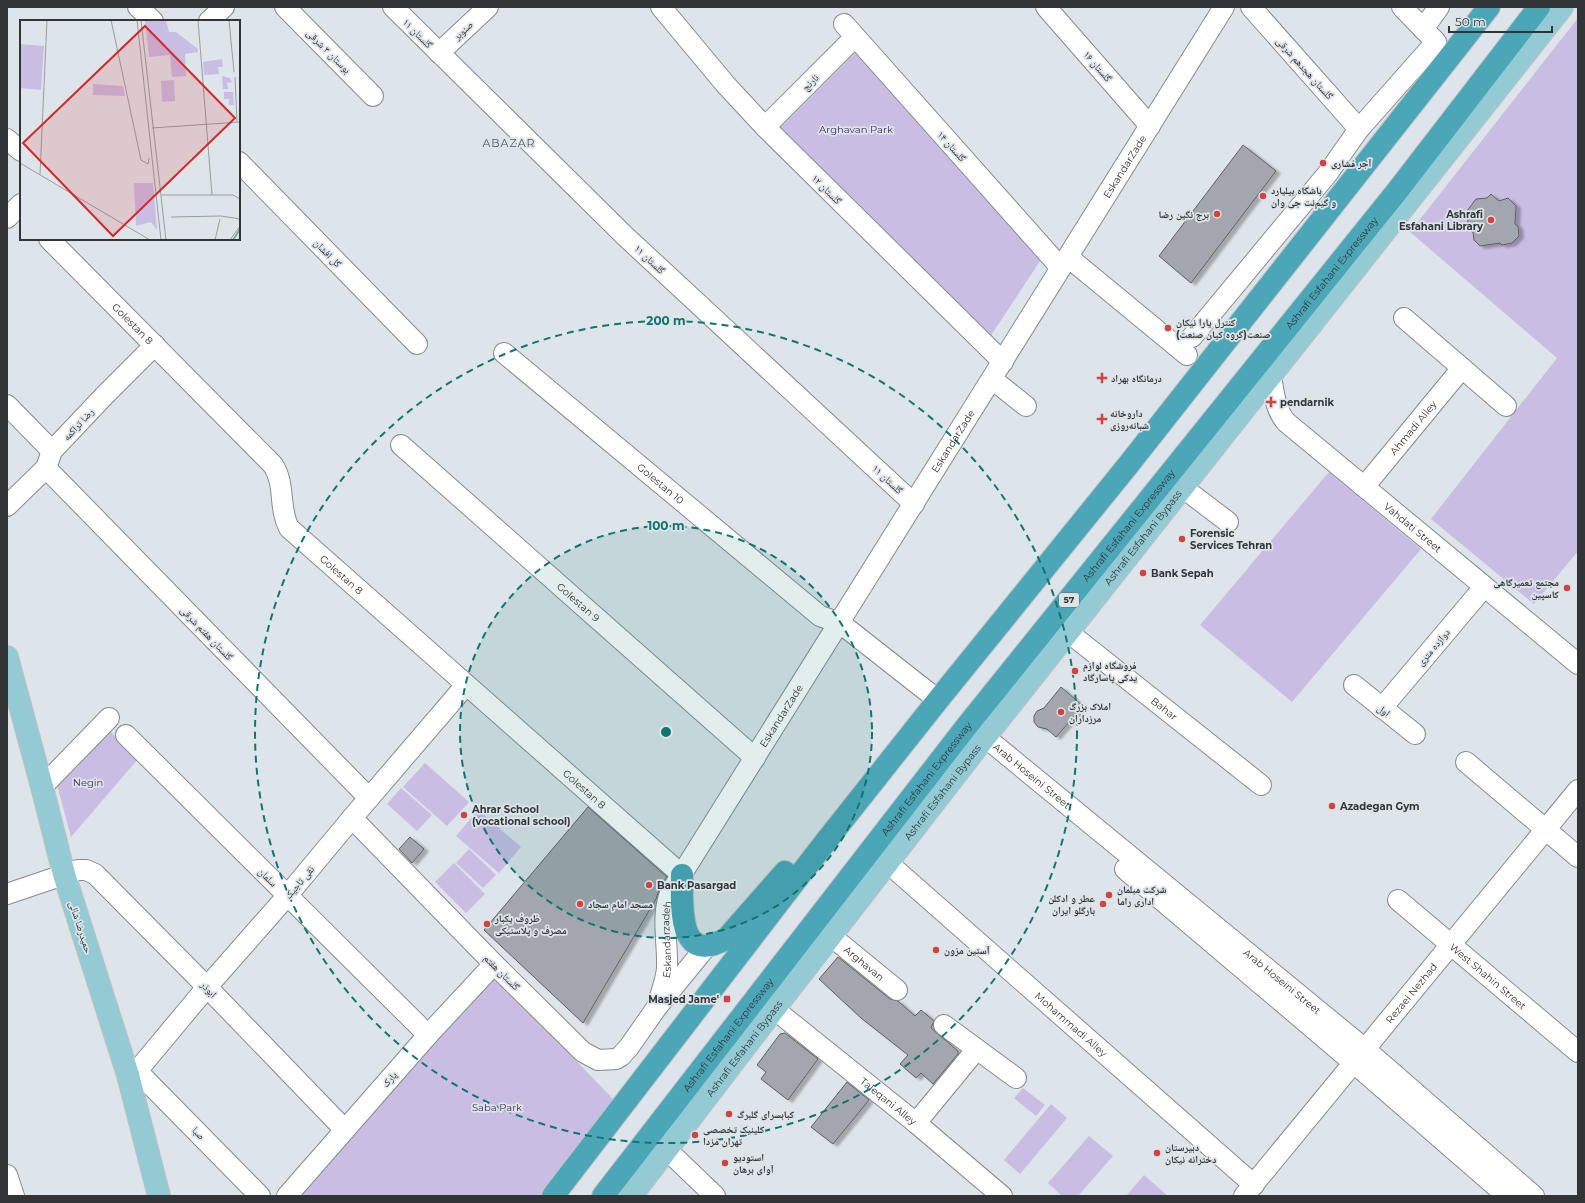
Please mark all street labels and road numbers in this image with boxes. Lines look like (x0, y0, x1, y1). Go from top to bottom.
street label: گلستان ۱۱ (400, 16, 436, 51)
street label: صنوبر (450, 18, 476, 43)
street label: بوستان ۳ شرقی (304, 26, 354, 76)
street label: گلستان هجدهم شرقی (1273, 35, 1336, 103)
street label: گلستان ۱۶ (1081, 48, 1115, 85)
street label: نارنج (799, 71, 822, 94)
street label: گلستان ۱۴ (934, 128, 969, 165)
street label: EskandarZade (1100, 133, 1149, 200)
street label: گلستان ۱۲ (809, 172, 845, 207)
street label: Ashrafi Esfahani Expressway (1283, 214, 1381, 332)
street label: گل افشان (311, 237, 345, 271)
street label: گلستان ۱۱ (632, 242, 668, 277)
street label: Golestan 8 (109, 300, 156, 347)
street label: Ahmadi Alley (1387, 398, 1440, 458)
street label: رضا تراکمه (60, 405, 97, 443)
street label: EskandarZade (928, 407, 978, 475)
street label: Golestan 10 (634, 461, 687, 507)
street label: گلستان ۱۱ (870, 462, 906, 497)
street label: Ashrafi Esfahani Expressway (1080, 466, 1178, 584)
street label: Ashrafi Esfahani Bypass (1101, 487, 1185, 588)
street label: Vahdati Street (1381, 500, 1444, 555)
street label: Golestan 8 (317, 552, 366, 597)
street label: Golestan 9 (554, 580, 602, 625)
road number: 57 (1059, 593, 1079, 607)
street label: گلستان هفتم شرقی (177, 604, 236, 664)
street label: دوازده متری (1414, 626, 1453, 668)
street label: EskandarZade (757, 682, 806, 750)
street label: Bahar (1148, 694, 1180, 723)
street label: اول (1375, 701, 1393, 720)
street label: Ashrafi Esfahani Expressway (878, 719, 975, 838)
street label: Arab Hoseini Street (990, 740, 1073, 812)
street label: Ashrafi Esfahani Bypass (901, 742, 984, 843)
street label: Golestan 8 (560, 767, 608, 812)
street label: نقی تاجیک (282, 863, 317, 902)
street label: سلمان (255, 865, 280, 890)
street label: حمیدرضا شالی (66, 900, 95, 955)
street label: Eskandarzadeh (659, 900, 674, 979)
street label: West Shahin Street (1447, 941, 1529, 1012)
street label: Arghavan (841, 943, 887, 984)
street label: Arab Hoseini Street (1241, 946, 1324, 1017)
street label: گلستان هفتم (480, 952, 523, 994)
street label: Rezaei Nezhad (1383, 960, 1440, 1026)
street label: Ashrafi Esfahani Expressway (680, 975, 777, 1095)
street label: ابوذر (197, 978, 220, 1000)
street label: Mohammadi Alley (1032, 989, 1110, 1060)
street label: Ashrafi Esfahani Bypass (703, 998, 785, 1099)
street label: پارک (379, 1069, 400, 1090)
street label: Taleqani Alley (857, 1075, 920, 1128)
street label: صبا (189, 1124, 208, 1143)

